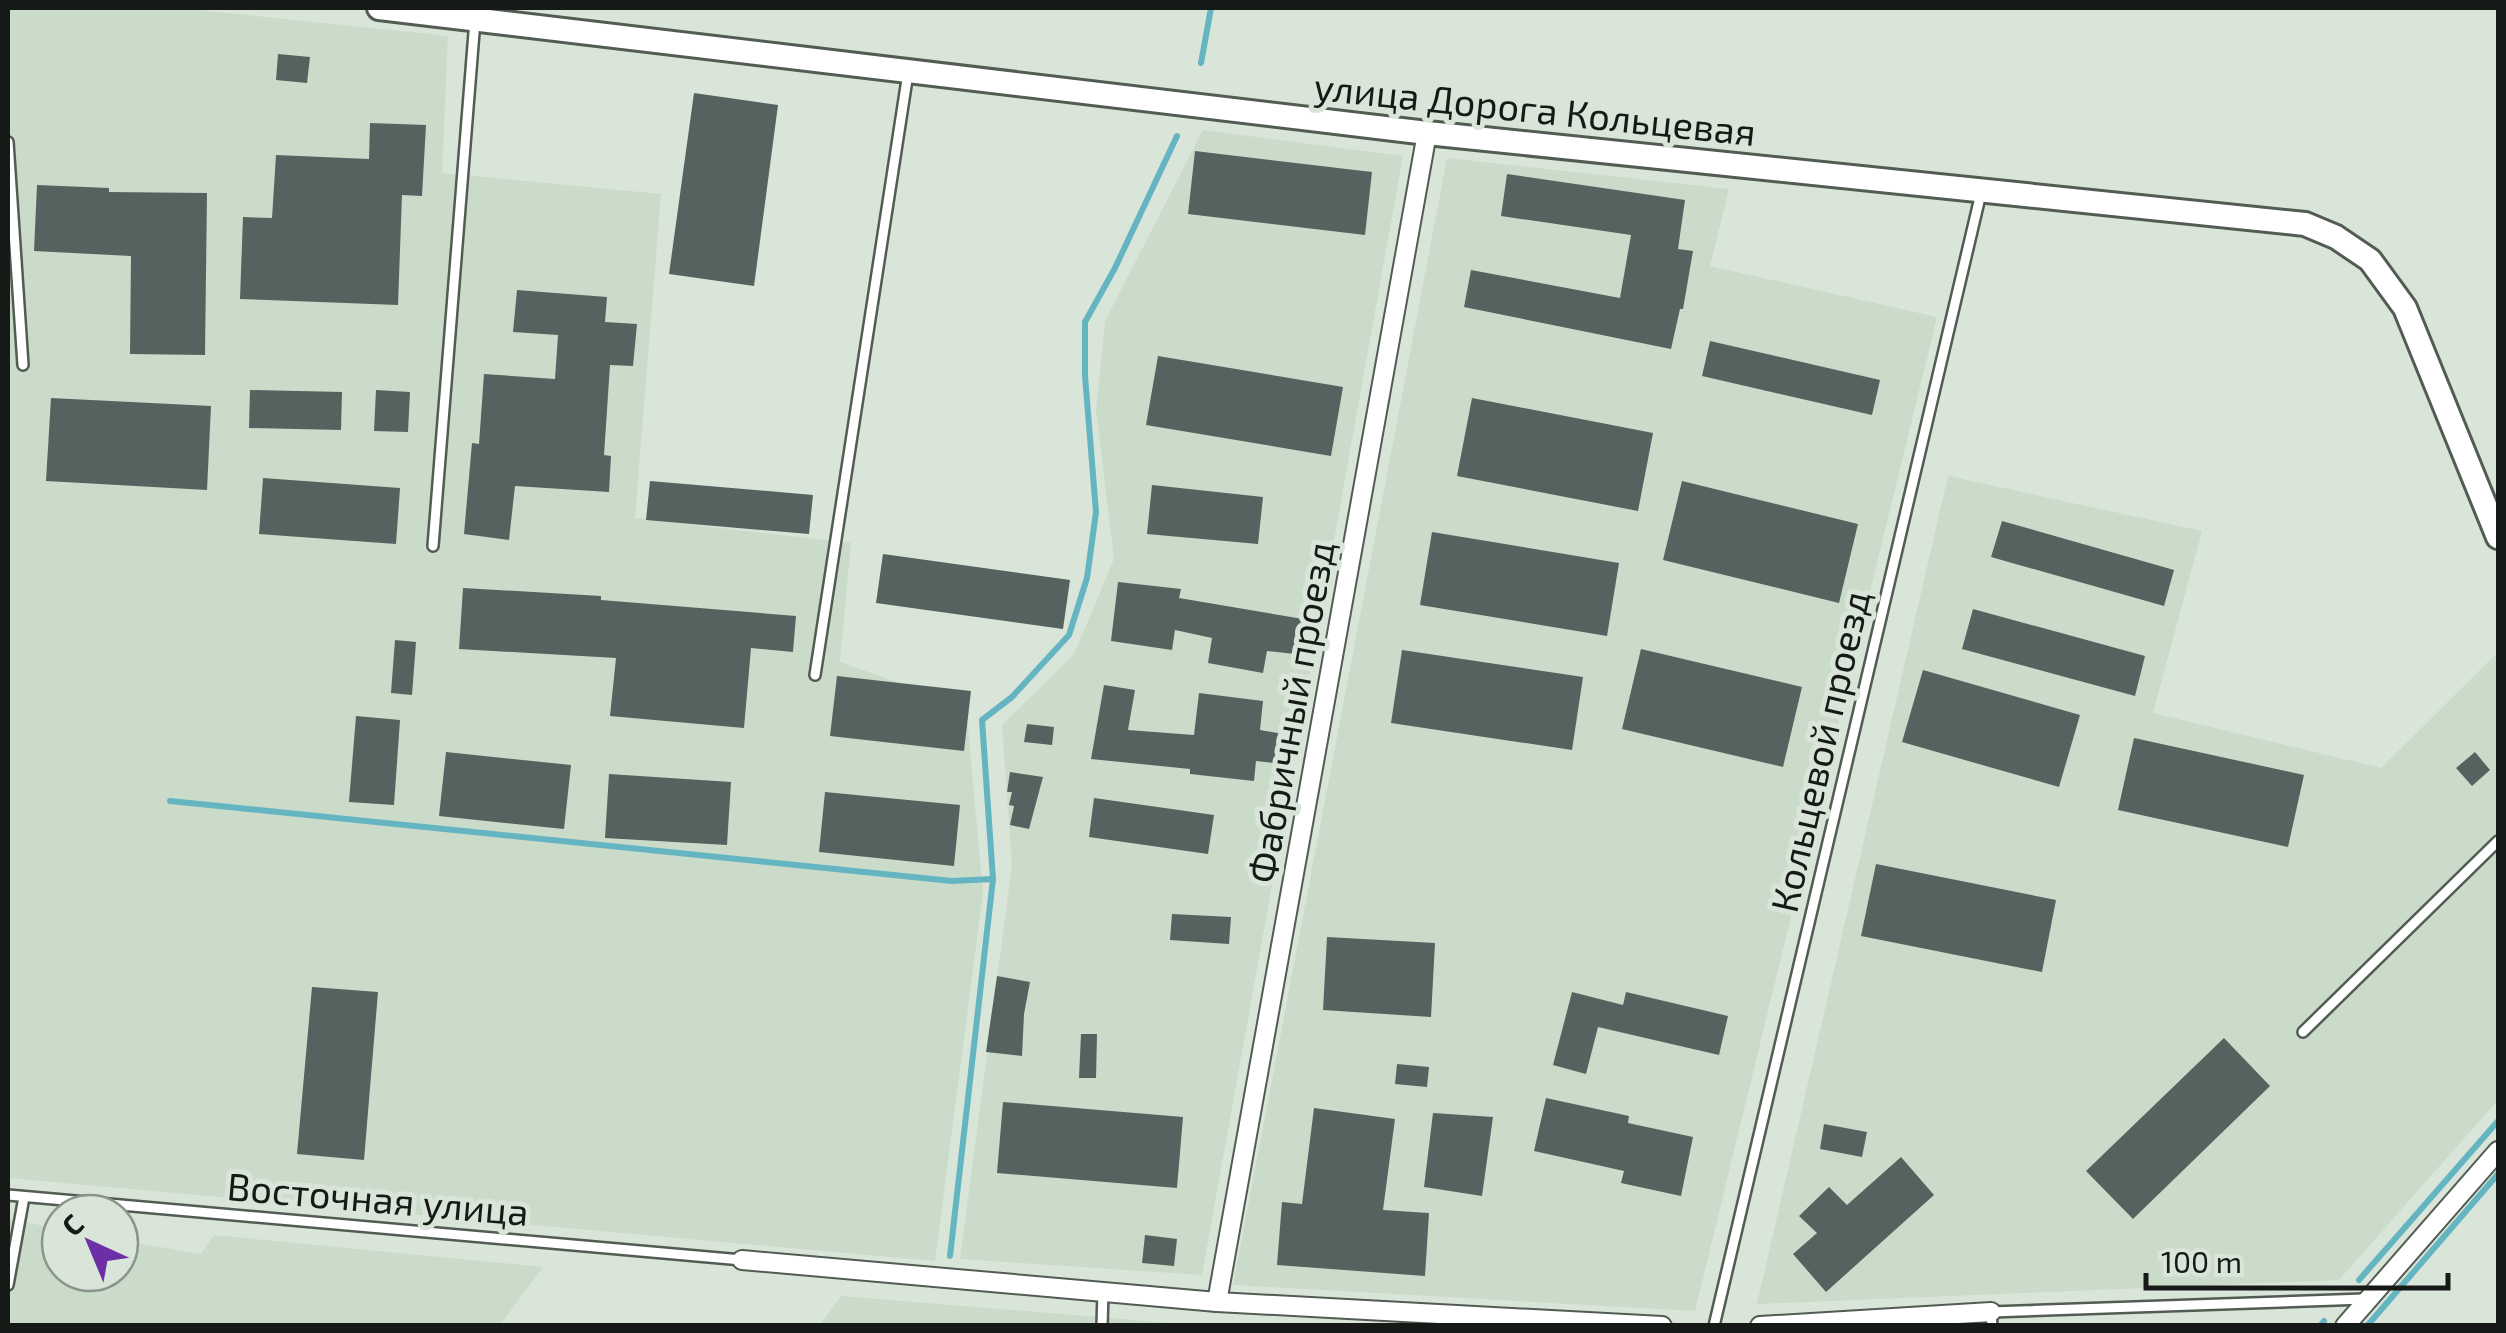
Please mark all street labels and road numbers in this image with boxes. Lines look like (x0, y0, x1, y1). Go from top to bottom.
street label: улица Дорога Кольцевая (1312, 62, 1758, 154)
street label: Фабричный проезд (1237, 538, 1343, 886)
street label: Кольцевой проезд (1760, 586, 1878, 916)
street label: Восточная улица (225, 1162, 531, 1234)

